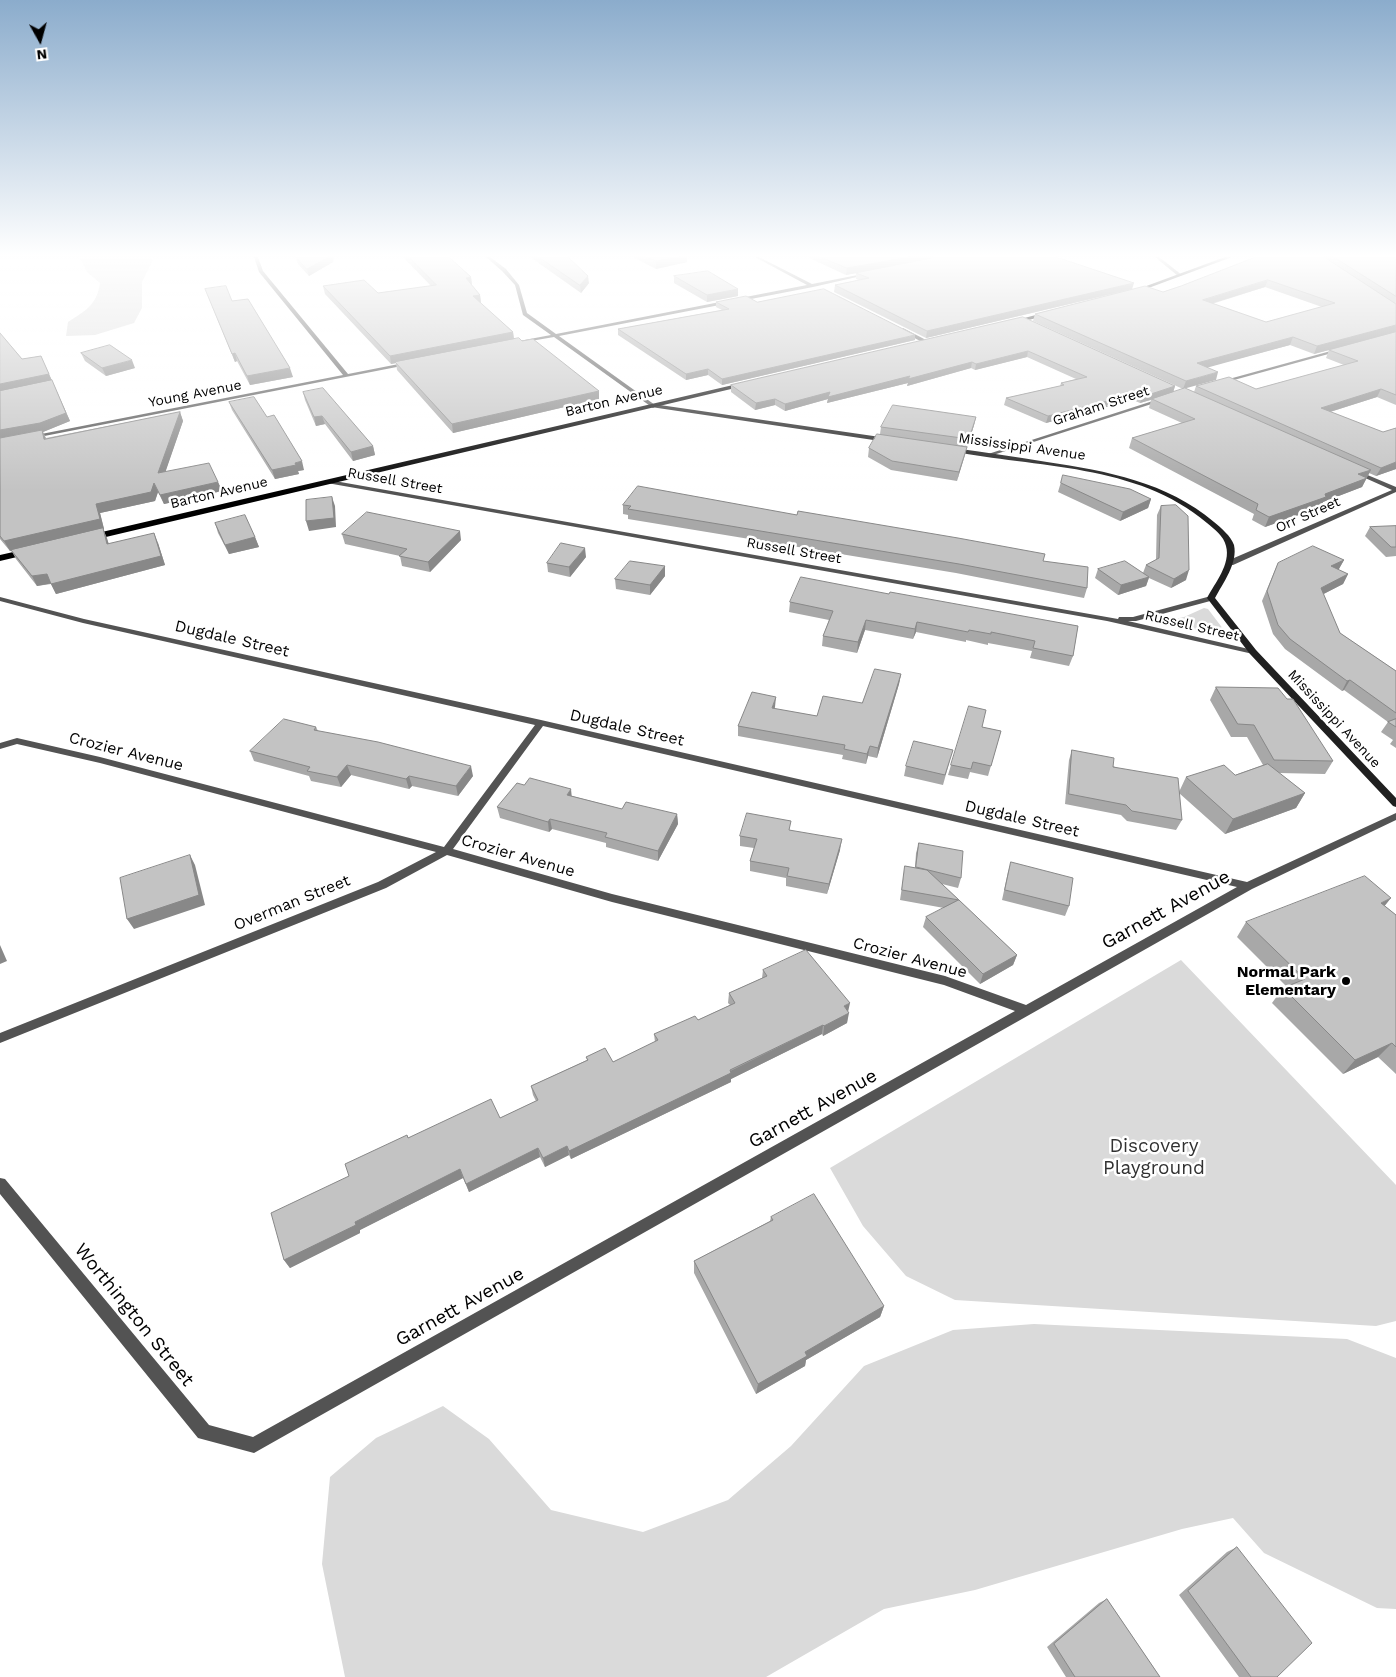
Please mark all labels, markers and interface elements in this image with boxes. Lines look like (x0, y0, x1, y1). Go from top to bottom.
north arrow (15, 15, 65, 65)
text: N (36, 46, 48, 63)
street label: Young Avenue (147, 377, 243, 411)
street label: Barton Avenue (564, 382, 664, 420)
street label: Graham Street (1051, 382, 1151, 430)
street label: Mississippi Avenue (957, 430, 1087, 464)
street label: Russell Street (346, 464, 444, 498)
street label: Barton Avenue (169, 474, 269, 512)
street label: Orr Street (1273, 493, 1343, 537)
street label: Russell Street (745, 534, 843, 568)
street label: Russell Street (1143, 607, 1241, 645)
street label: Dugdale Street (173, 617, 291, 661)
street label: Mississippi Avenue (1284, 666, 1384, 772)
street label: Dugdale Street (568, 706, 686, 750)
street label: Crozier Avenue (67, 728, 185, 776)
street label: Dugdale Street (963, 797, 1081, 841)
street label: Crozier Avenue (459, 831, 577, 881)
street label: Garnett Avenue (1098, 865, 1234, 955)
street label: Overman Street (231, 871, 353, 935)
street label: Crozier Avenue (851, 934, 969, 982)
place label: Normal Park Elementary (1237, 962, 1336, 1000)
marker: Normal Park Elementary (1340, 975, 1352, 987)
street label: Garnett Avenue (745, 1064, 881, 1154)
park label: Discovery Playground (1103, 1135, 1205, 1179)
street label: Worthington Street (69, 1239, 199, 1391)
street label: Garnett Avenue (392, 1262, 528, 1352)

